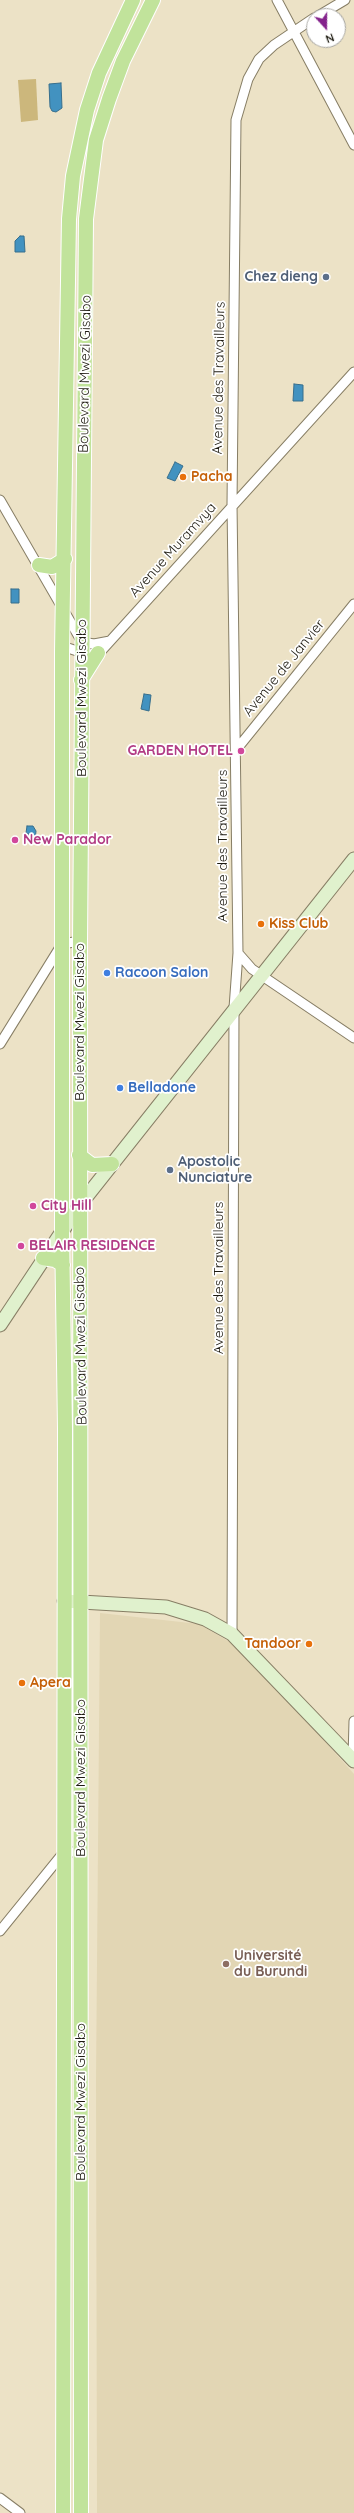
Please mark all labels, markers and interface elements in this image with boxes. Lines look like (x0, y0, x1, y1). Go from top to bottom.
north arrow (306, 8, 346, 48)
text: N (324, 30, 336, 46)
place label: Chez dieng (244, 269, 318, 285)
marker: Chez dieng (321, 272, 331, 282)
street label: Boulevard Mwezi Gisabo (75, 295, 95, 453)
street label: Avenue des Travailleurs (209, 302, 229, 454)
place label: Pacha (191, 469, 232, 485)
marker: Pacha (178, 472, 188, 482)
street label: Avenue Muramvya (126, 499, 220, 601)
street label: Avenue de Janvier (240, 616, 328, 720)
street label: Boulevard Mwezi Gisabo (74, 619, 90, 777)
place label: GARDEN HOTEL (127, 743, 233, 759)
marker: GARDEN HOTEL (236, 746, 246, 756)
street label: Avenue des Travailleurs (215, 770, 231, 922)
place label: New Parador (23, 832, 112, 848)
marker: New Parador (10, 835, 20, 845)
place label: Kiss Club (269, 916, 328, 932)
marker: Kiss Club (256, 919, 266, 929)
street label: Boulevard Mwezi Gisabo (72, 943, 88, 1101)
place label: Racoon Salon (115, 965, 208, 981)
marker: Racoon Salon (102, 968, 112, 978)
place label: Belladone (128, 1080, 196, 1096)
marker: Belladone (115, 1083, 125, 1093)
place label: Apostolic Nunciature (178, 1154, 252, 1186)
marker: Apostolic Nunciature (165, 1165, 175, 1175)
place label: City Hill (41, 1198, 92, 1214)
marker: City Hill (28, 1201, 38, 1211)
street label: Avenue des Travailleurs (211, 1202, 227, 1354)
place label: BELAIR RESIDENCE (29, 1238, 155, 1254)
marker: BELAIR RESIDENCE (16, 1241, 26, 1251)
street label: Boulevard Mwezi Gisabo (71, 1267, 91, 1425)
place label: Tandoor (244, 1636, 301, 1652)
marker: Tandoor (304, 1639, 314, 1649)
place label: Apera (30, 1675, 71, 1691)
marker: Apera (17, 1678, 27, 1688)
street label: Boulevard Mwezi Gisabo (73, 1699, 89, 1857)
place label: Université du Burundi (234, 1948, 307, 1980)
marker: Université du Burundi (221, 1959, 231, 1969)
street label: Boulevard Mwezi Gisabo (73, 2023, 89, 2181)

